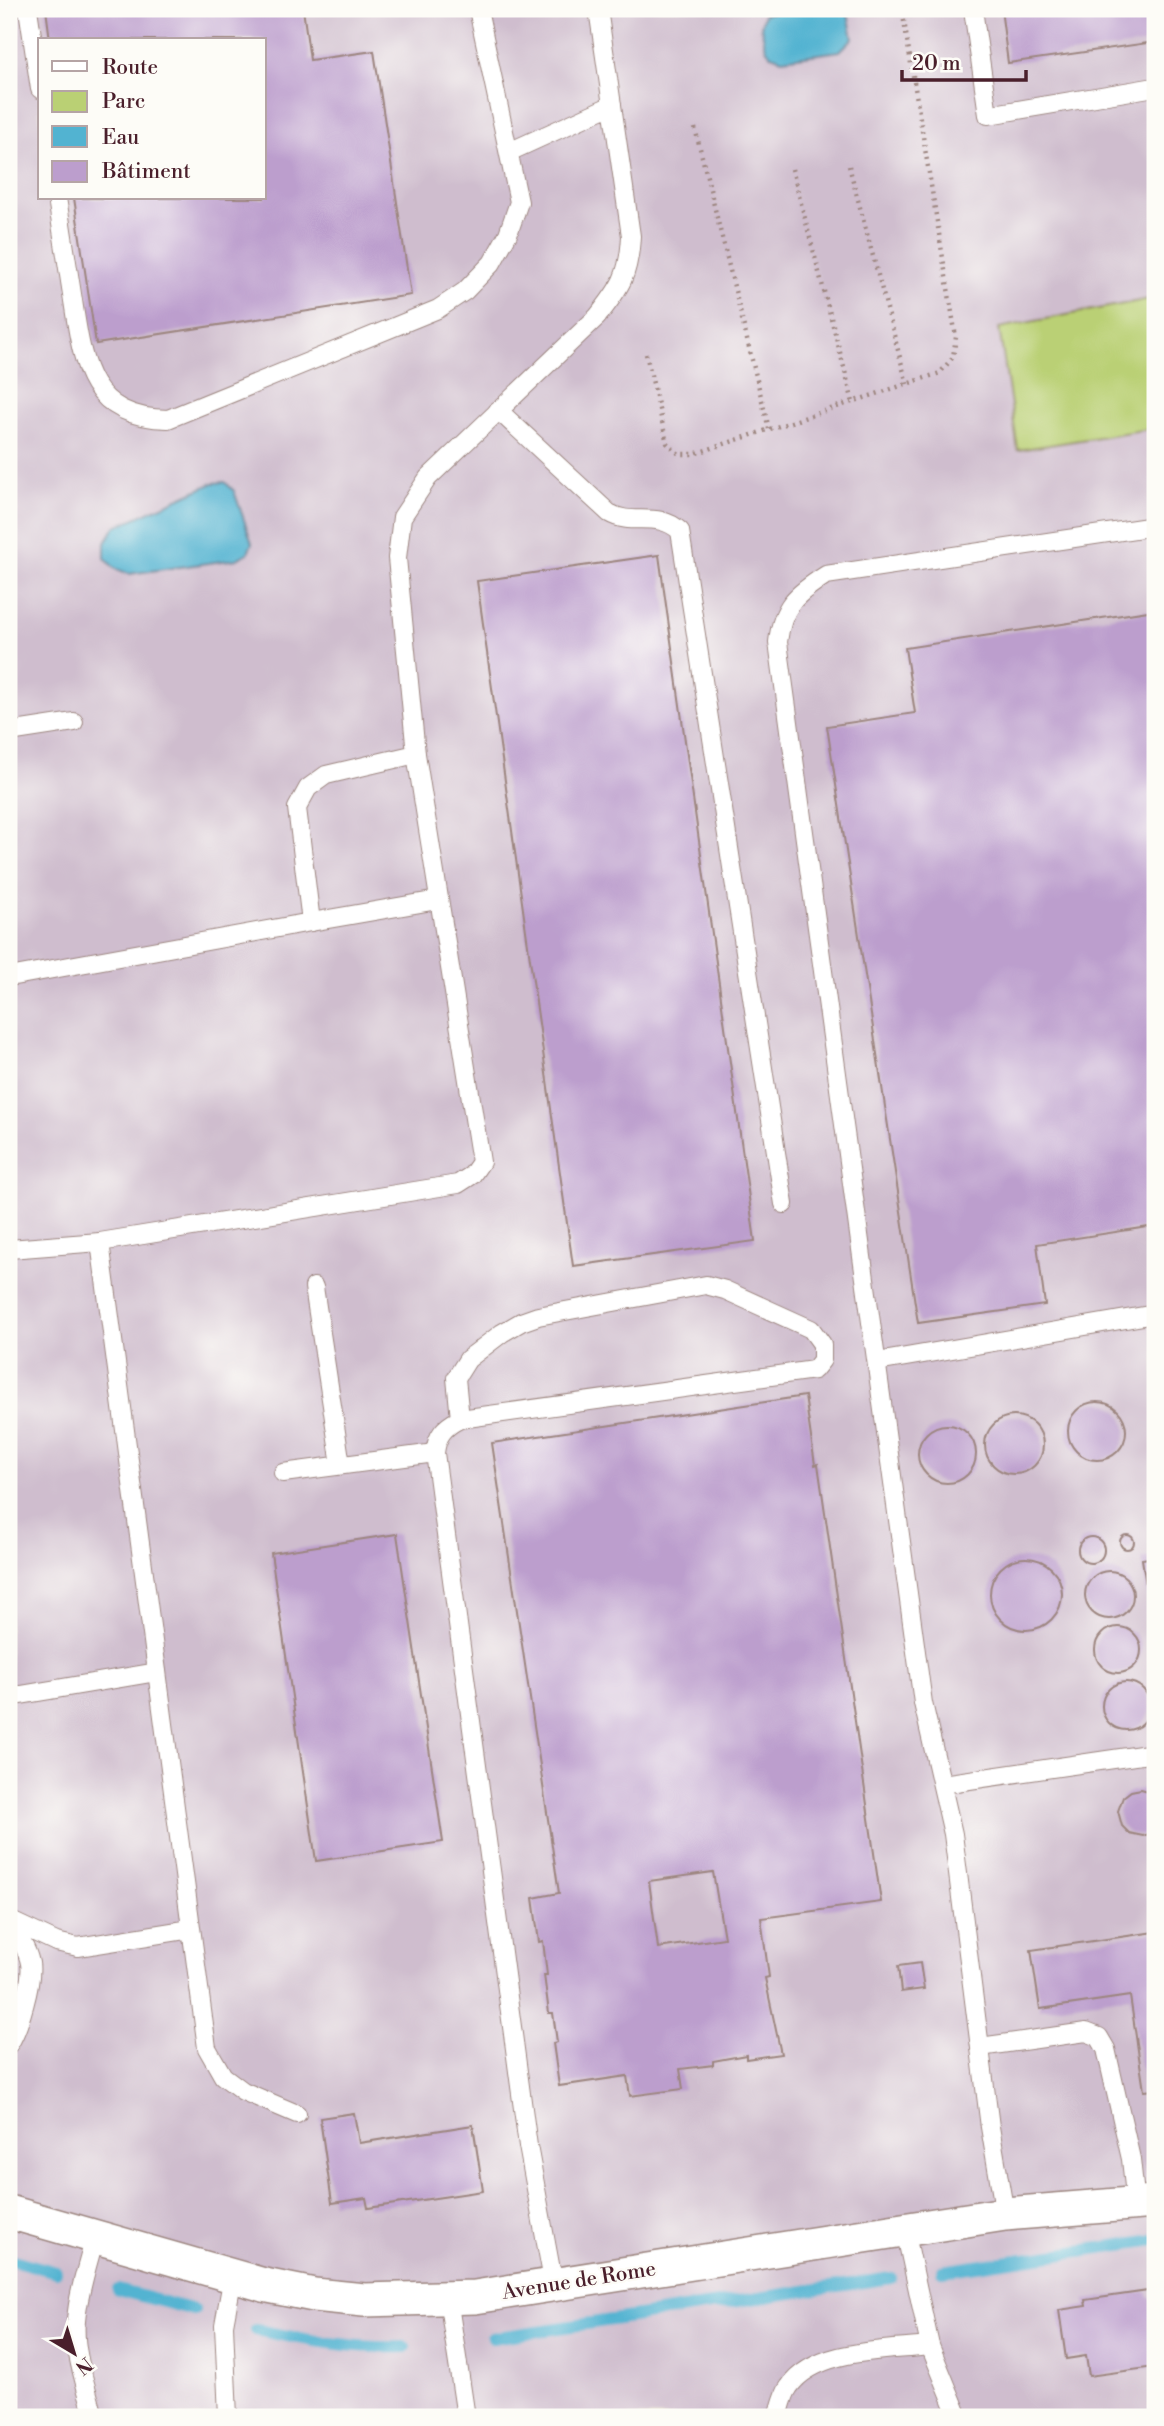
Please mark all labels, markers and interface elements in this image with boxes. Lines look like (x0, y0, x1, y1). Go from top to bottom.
legend (38, 38, 266, 200)
scale bar (902, 38, 1026, 82)
text: 20 m (912, 51, 961, 77)
text: Route (102, 55, 158, 81)
text: Parc (102, 89, 145, 115)
text: Eau (102, 125, 139, 151)
text: Bâtiment (101, 159, 191, 185)
street label: Avenue de Rome (499, 2256, 658, 2306)
north arrow (38, 2318, 108, 2388)
text: N (71, 2352, 97, 2380)

